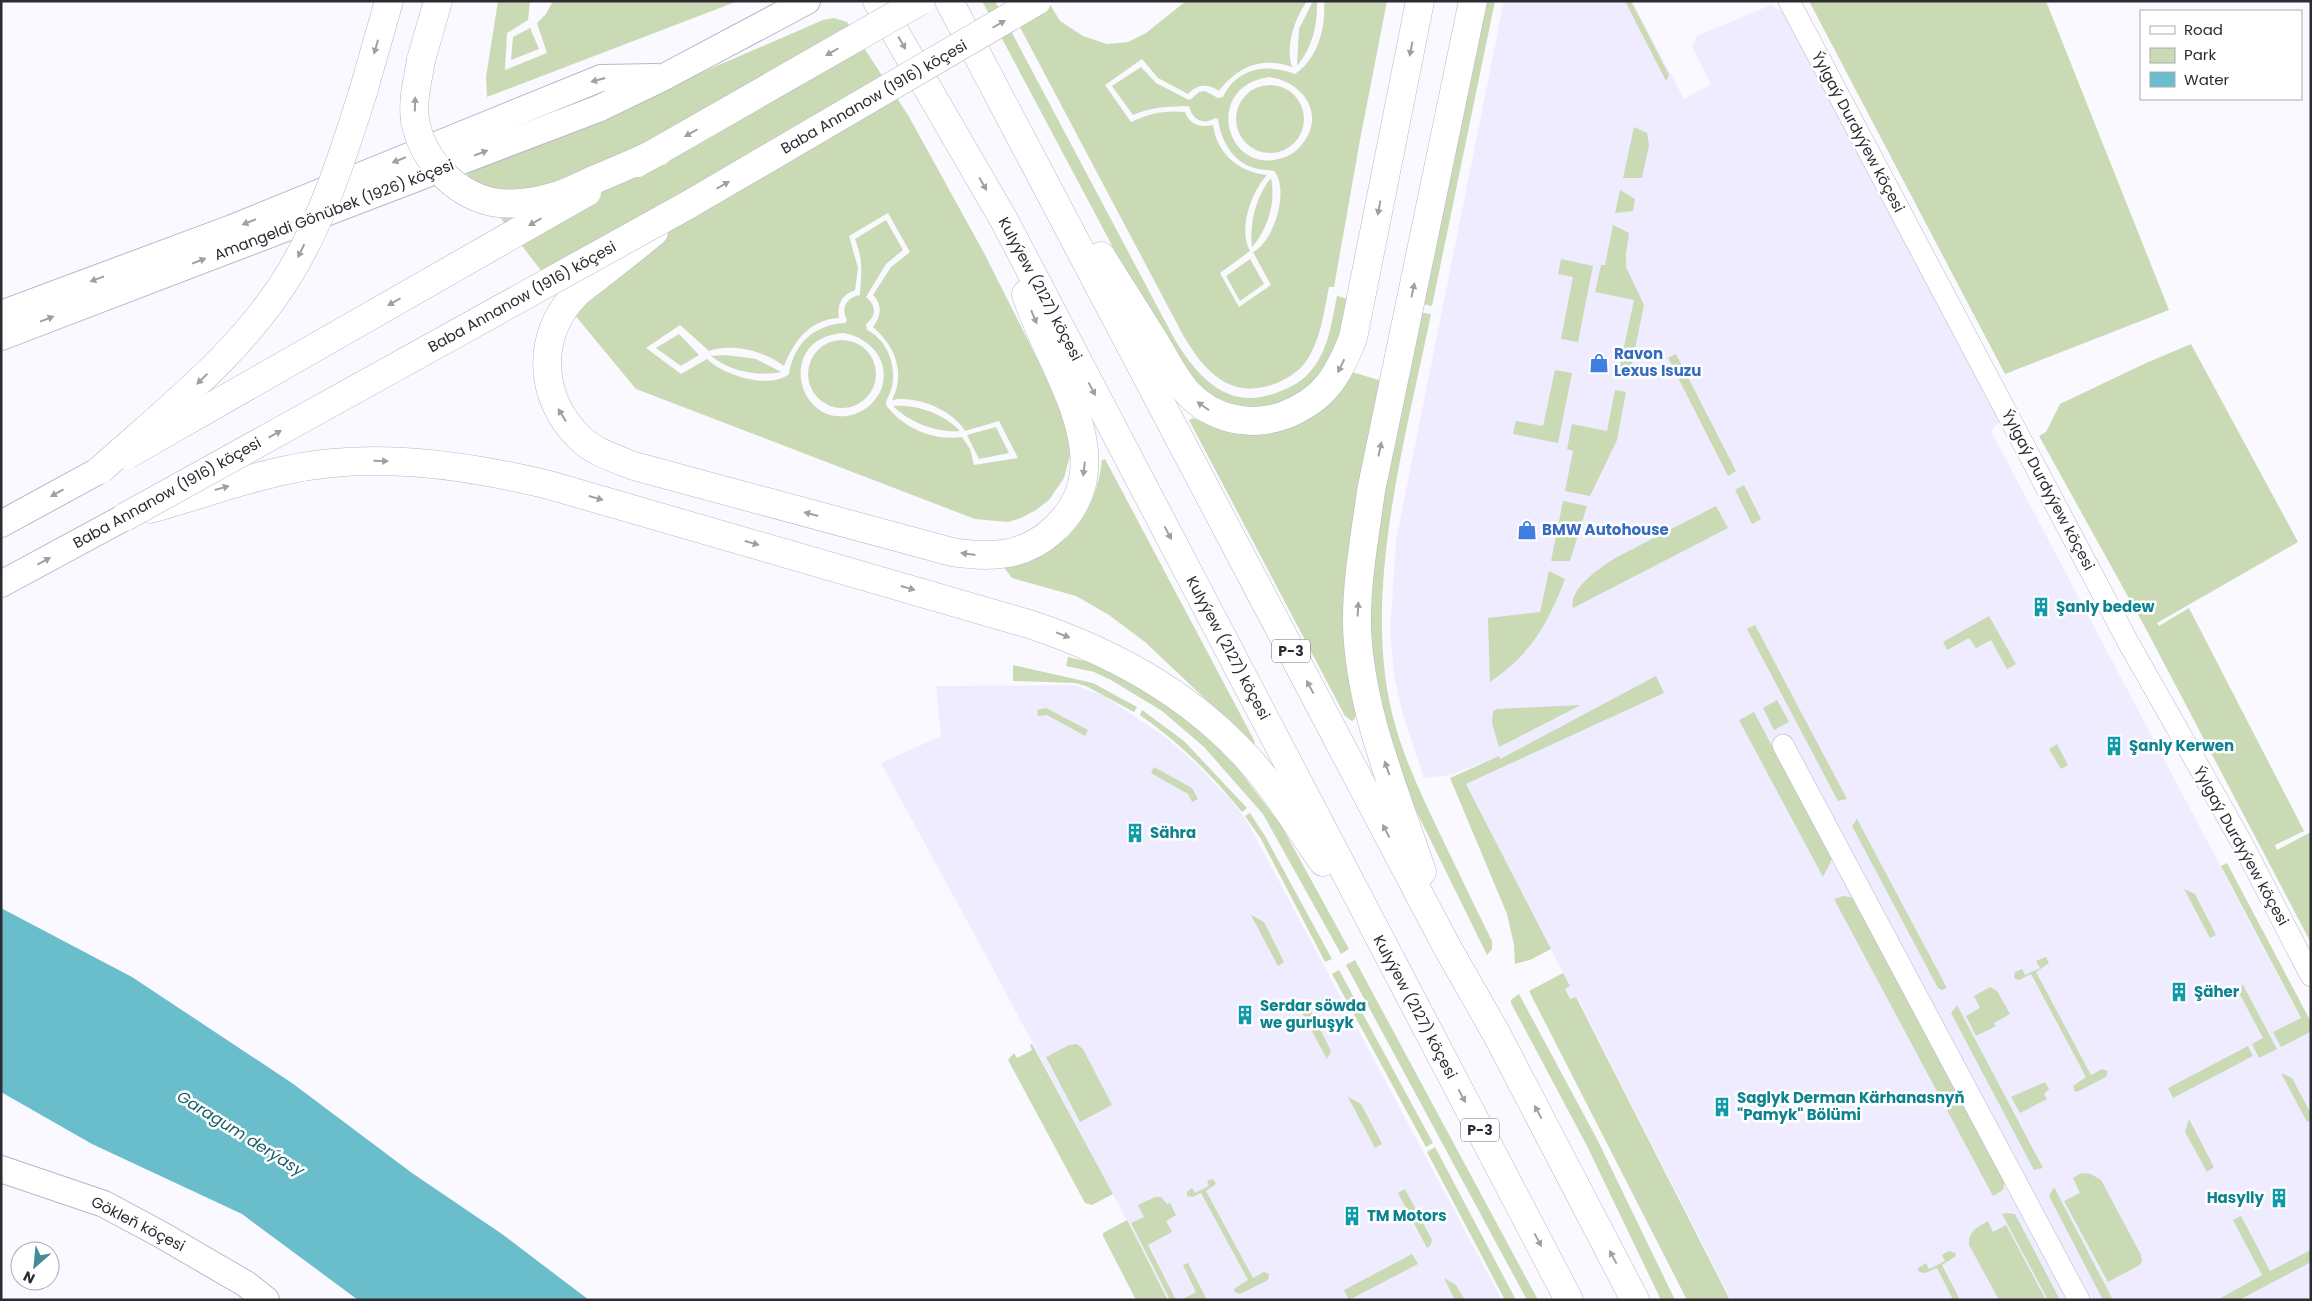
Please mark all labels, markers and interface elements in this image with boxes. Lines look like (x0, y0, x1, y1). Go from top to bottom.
legend (2140, 10, 2302, 100)
one-way arrow (992, 19, 1005, 28)
text: Road (2184, 19, 2223, 40)
street label: Baba Annanow (1916) köçesi (777, 34, 971, 159)
one-way arrow (897, 37, 906, 50)
one-way arrow (371, 39, 379, 54)
one-way arrow (1407, 41, 1415, 57)
text: Park (2184, 44, 2216, 65)
one-way arrow (826, 47, 839, 56)
street label: Ýylgaý Durdyýew köçesi (1807, 48, 1910, 216)
text: Water (2184, 69, 2230, 90)
one-way arrow (591, 76, 606, 84)
one-way arrow (411, 95, 419, 111)
one-way arrow (685, 128, 698, 137)
one-way arrow (474, 149, 488, 157)
street label: Amangeldi Gönübek (1926) köçesi (211, 154, 457, 265)
one-way arrow (392, 157, 406, 165)
one-way arrow (979, 177, 987, 192)
one-way arrow (716, 181, 729, 190)
one-way arrow (1375, 201, 1383, 216)
street label: Kulyýew (2127) köçesi (994, 213, 1087, 364)
one-way arrow (528, 217, 542, 226)
one-way arrow (242, 218, 256, 226)
street label: Baba Annanow (1916) köçesi (424, 236, 620, 357)
one-way arrow (297, 244, 305, 259)
one-way arrow (191, 257, 206, 265)
one-way arrow (89, 276, 104, 283)
one-way arrow (1409, 282, 1417, 297)
one-way arrow (387, 298, 401, 307)
one-way arrow (1030, 310, 1038, 324)
one-way arrow (40, 315, 54, 323)
place label: Ravon Lexus Isuzu (1614, 343, 1701, 381)
shop icon: Ravon Lexus Isuzu (1588, 352, 1610, 374)
one-way arrow (1337, 359, 1345, 373)
one-way arrow (196, 373, 208, 385)
one-way arrow (1088, 382, 1096, 397)
one-way arrow (1196, 401, 1210, 411)
street label: Ýylgaý Durdyýew köçesi (1997, 406, 2100, 574)
one-way arrow (557, 409, 566, 422)
one-way arrow (267, 430, 282, 438)
street label: Baba Annanow (1916) köçesi (69, 432, 265, 553)
one-way arrow (1376, 441, 1384, 456)
one-way arrow (373, 457, 389, 465)
one-way arrow (1080, 462, 1088, 478)
one-way arrow (215, 484, 230, 492)
one-way arrow (51, 489, 64, 498)
one-way arrow (588, 495, 603, 503)
one-way arrow (803, 509, 818, 517)
shop icon: BMW Autohouse (1516, 519, 1538, 541)
place label: BMW Autohouse (1542, 519, 1669, 540)
one-way arrow (1164, 526, 1172, 541)
one-way arrow (744, 540, 759, 548)
one-way arrow (959, 550, 975, 558)
one-way arrow (37, 557, 51, 565)
street label: Kulyýew (2127) köçesi (1182, 572, 1275, 723)
one-way arrow (900, 585, 915, 593)
building icon: Şanly bedew (2030, 596, 2052, 618)
place label: Şanly bedew (2056, 596, 2154, 617)
one-way arrow (1354, 601, 1362, 617)
one-way arrow (1056, 632, 1071, 640)
road number: P-3 (1272, 640, 1310, 662)
one-way arrow (1306, 680, 1314, 694)
building icon: Şanly Kerwen (2103, 735, 2125, 757)
place label: Şanly Kerwen (2129, 735, 2234, 756)
one-way arrow (1383, 760, 1391, 775)
street label: Ýylgaý Durdyýew köçesi (2189, 762, 2294, 929)
building icon: Sähra (1124, 822, 1146, 844)
place label: Sähra (1150, 822, 1196, 843)
one-way arrow (1381, 824, 1390, 838)
street label: Kulyýew (2127) köçesi (1369, 931, 1462, 1082)
building icon: Şäher (2168, 981, 2190, 1003)
place label: Şäher (2194, 981, 2240, 1002)
place label: Serdar söwda we gurluşyk (1260, 995, 1366, 1033)
building icon: Serdar söwda we gurluşyk (1234, 1004, 1256, 1026)
water label: Garagum derýasy (173, 1085, 310, 1182)
place label: Saglyk Derman Kärhanasnyň "Pamyk" Bölümi (1737, 1087, 1965, 1125)
one-way arrow (1458, 1089, 1466, 1104)
building icon: Saglyk Derman Kärhanasnyň "Pamyk" Bölümi (1711, 1096, 1733, 1118)
one-way arrow (1534, 1105, 1542, 1120)
road number: P-3 (1461, 1118, 1499, 1142)
place label: Hasylly (2207, 1187, 2265, 1208)
building icon: Hasylly (2268, 1187, 2290, 1209)
street label: Gökleň köçesi (88, 1191, 189, 1256)
building icon: TM Motors (1341, 1205, 1363, 1227)
place label: TM Motors (1367, 1205, 1447, 1226)
one-way arrow (1534, 1233, 1542, 1248)
north arrow (10, 1241, 60, 1291)
one-way arrow (1609, 1249, 1617, 1264)
text: N (20, 1266, 38, 1289)

